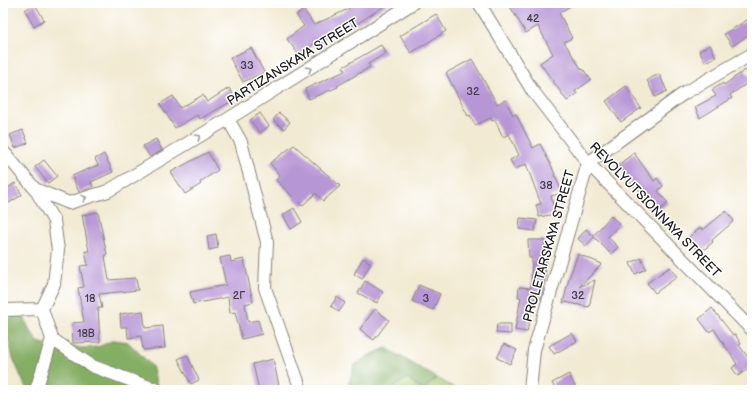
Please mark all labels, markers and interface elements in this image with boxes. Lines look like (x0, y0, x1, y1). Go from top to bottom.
house number: 42 (526, 12, 540, 25)
street label: PARTIZANSKAYA STREET (224, 15, 362, 109)
house number: 33 (240, 59, 254, 72)
one-way arrow (304, 66, 311, 73)
house number: 32 (466, 85, 480, 98)
one-way arrow (194, 134, 201, 142)
street label: REVOLYUTSIONNAYA STREET (586, 139, 724, 281)
street label: PROLETARSKAYA STREET (520, 168, 578, 324)
house number: 38 (539, 179, 553, 192)
one-way arrow (80, 195, 87, 203)
house number: 2Г (233, 289, 245, 302)
house number: 32 (571, 289, 585, 302)
house number: 18 (85, 292, 95, 305)
house number: 3 (423, 292, 430, 305)
house number: 18В (77, 327, 95, 340)

